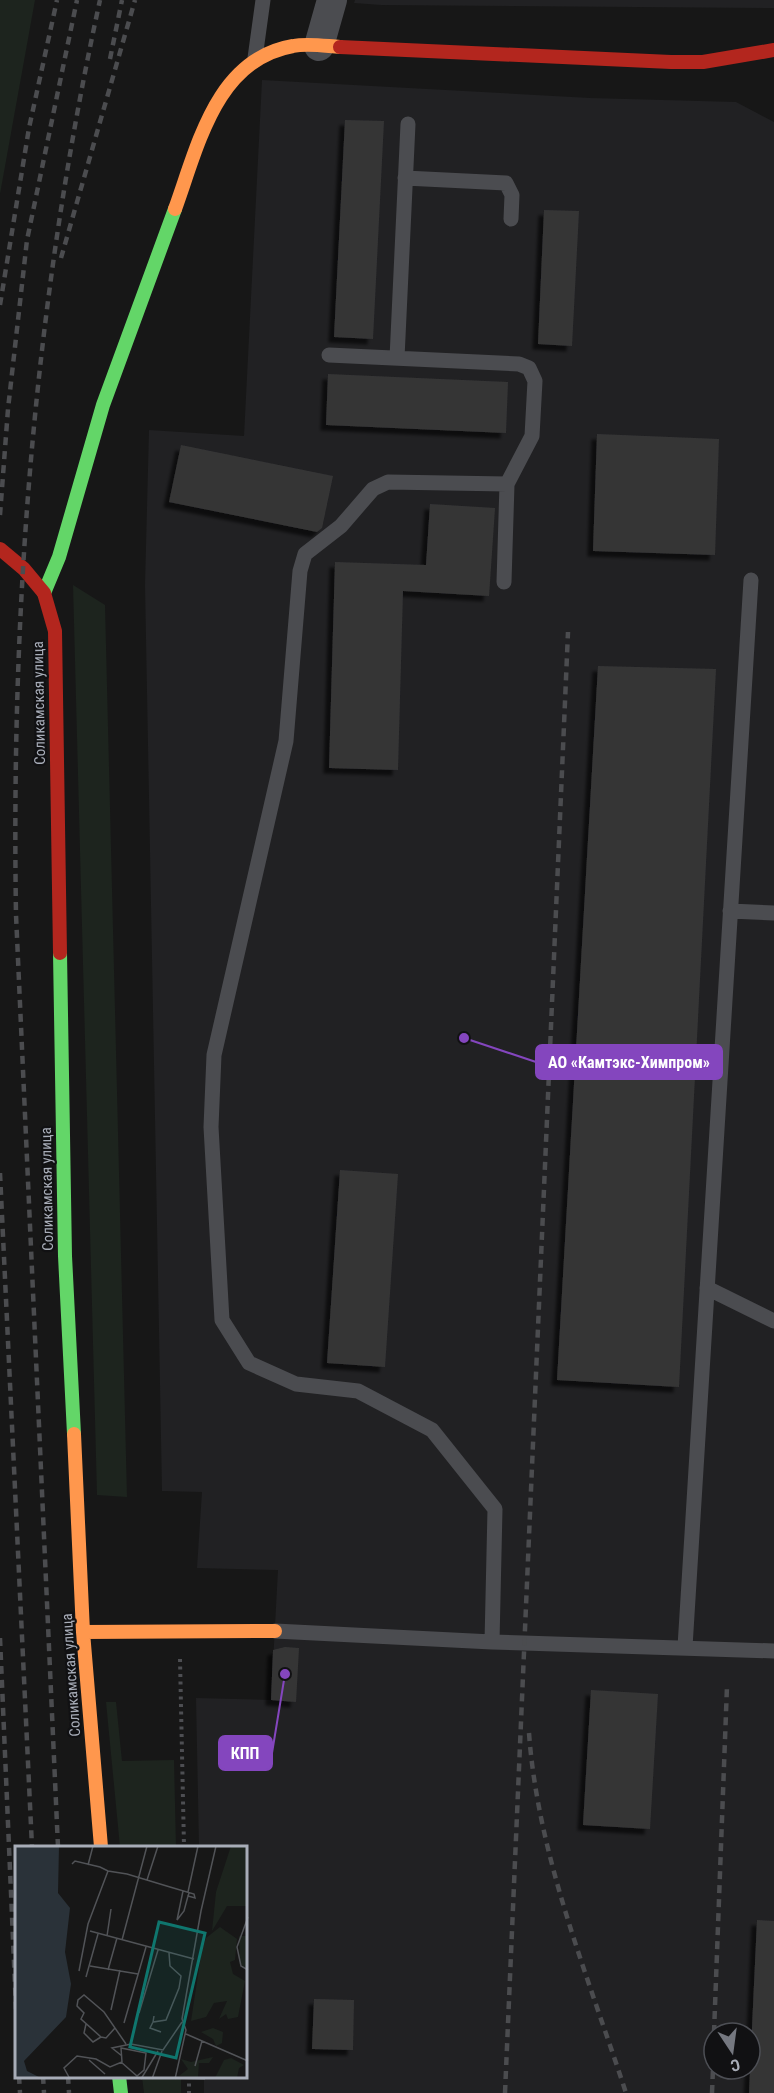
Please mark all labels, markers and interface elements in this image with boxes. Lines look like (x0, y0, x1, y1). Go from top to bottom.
street label: Соликамская улица (29, 641, 49, 765)
callout: АО «Камтэкс-Химпром» (536, 1045, 722, 1079)
text: АО «Камтэкс-Химпром» (548, 1053, 710, 1072)
street label: Соликамская улица (37, 1127, 57, 1251)
street label: Соликамская улица (58, 1613, 84, 1737)
callout: КПП (219, 1736, 272, 1770)
text: КПП (231, 1744, 259, 1763)
inset map (15, 1846, 248, 2078)
north arrow (702, 2021, 762, 2081)
text: С (729, 2055, 742, 2075)

